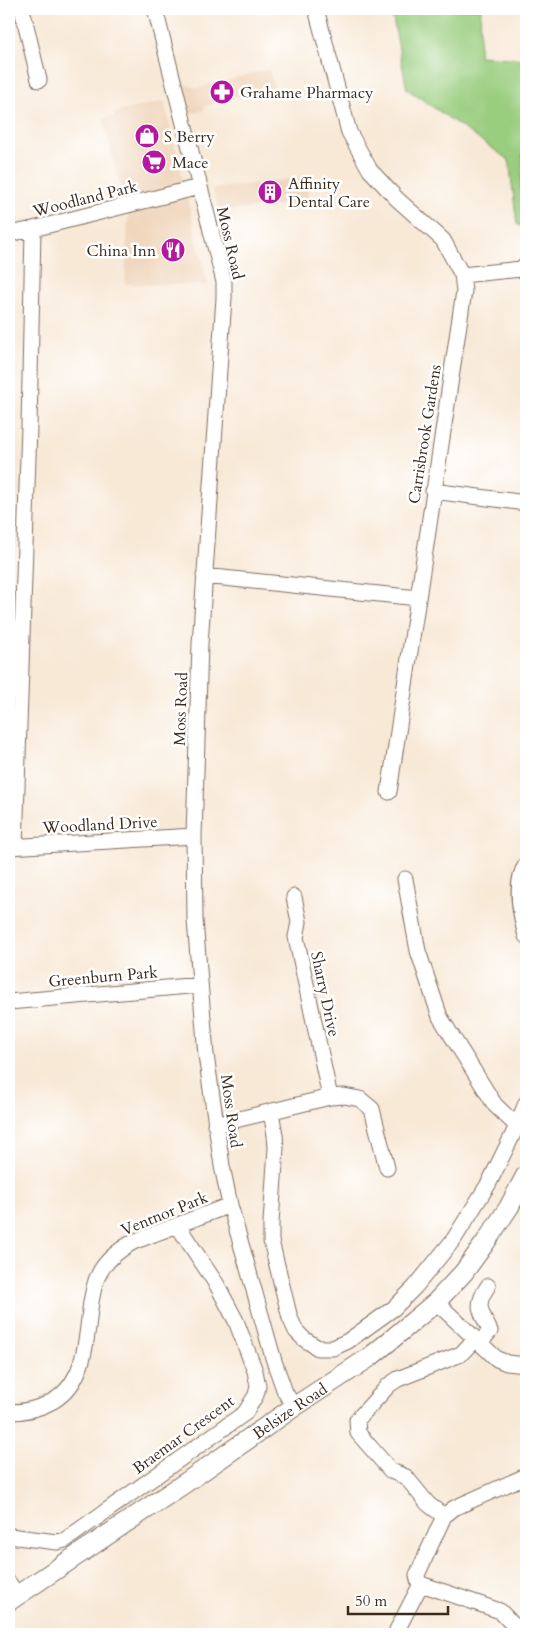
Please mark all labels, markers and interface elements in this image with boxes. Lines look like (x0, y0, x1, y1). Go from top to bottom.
pharmacy icon: Grahame Pharmacy (209, 79, 235, 105)
place label: Grahame Pharmacy (240, 82, 374, 104)
shop icon: S Berry (134, 123, 160, 149)
place label: S Berry (164, 126, 215, 148)
supermarket icon: Mace (141, 149, 167, 175)
place label: Mace (172, 152, 209, 174)
place label: Affinity Dental Care (288, 173, 370, 213)
street label: Woodland Park (30, 175, 140, 223)
building icon: Affinity Dental Care (257, 179, 283, 205)
street label: Moss Road (211, 205, 249, 282)
restaurant icon: China Inn (160, 237, 186, 263)
place label: China Inn (87, 240, 156, 262)
street label: Carrisbrook Gardens (403, 363, 447, 505)
street label: Moss Road (169, 671, 193, 746)
street label: Woodland Drive (41, 811, 158, 839)
street label: Sharry Drive (305, 949, 345, 1039)
street label: Greenburn Park (48, 961, 159, 993)
street label: Moss Road (215, 1073, 247, 1150)
street label: Ventnor Park (118, 1186, 211, 1241)
street label: Belsize Road (248, 1378, 332, 1445)
street label: Braemar Crescent (128, 1390, 239, 1479)
scale bar (348, 1583, 448, 1615)
text: 50 m (355, 1591, 387, 1611)

